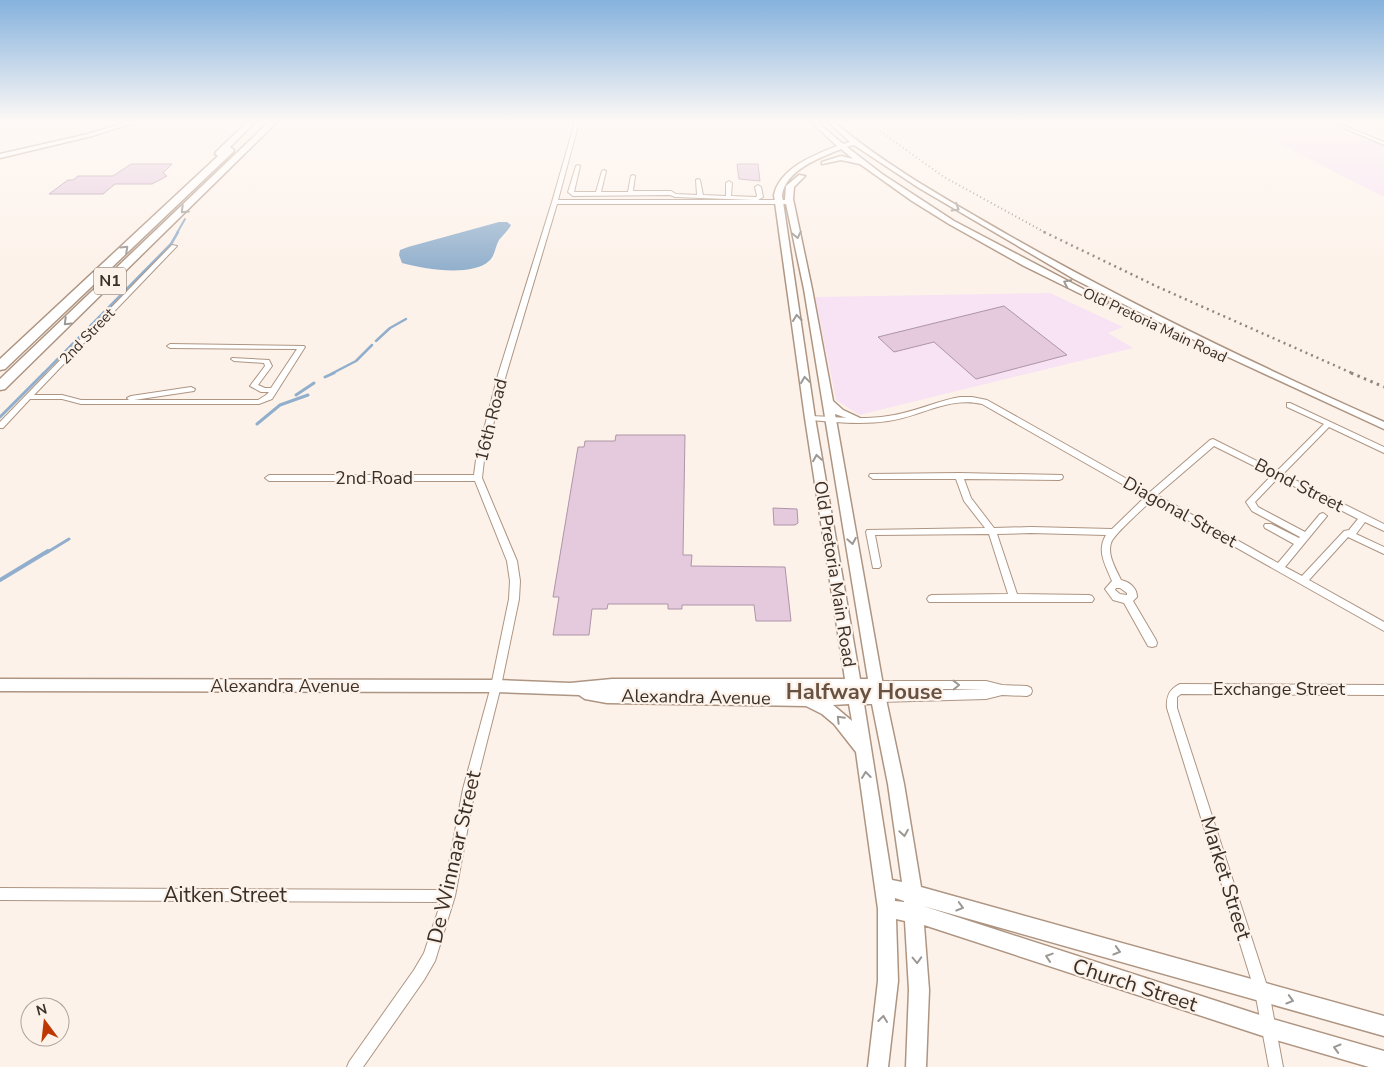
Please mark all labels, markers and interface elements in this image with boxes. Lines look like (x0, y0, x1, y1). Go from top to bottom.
one-way arrow (951, 201, 960, 211)
one-way arrow (181, 204, 190, 213)
one-way arrow (791, 231, 802, 240)
one-way arrow (119, 246, 128, 255)
road number: N1 (94, 268, 126, 294)
one-way arrow (1063, 279, 1072, 290)
street label: Old Pretoria Main Road (1080, 283, 1230, 367)
street label: 2nd Street (55, 303, 119, 369)
one-way arrow (792, 314, 803, 322)
one-way arrow (64, 316, 73, 325)
one-way arrow (800, 375, 811, 383)
street label: 16th Road (469, 376, 513, 464)
street label: Bond Street (1250, 452, 1348, 518)
one-way arrow (812, 454, 822, 463)
street label: 2nd Road (335, 466, 413, 490)
street label: Diagonal Street (1119, 471, 1242, 553)
street label: Old Pretoria Main Road (808, 479, 862, 669)
one-way arrow (846, 536, 856, 545)
street label: Alexandra Avenue (210, 674, 360, 698)
district label: Halfway House (786, 677, 942, 707)
street label: Exchange Street (1213, 677, 1346, 701)
one-way arrow (952, 680, 960, 690)
street label: Alexandra Avenue (621, 684, 771, 710)
one-way arrow (836, 716, 845, 725)
street label: De Winnaar Street (421, 767, 488, 946)
one-way arrow (861, 771, 872, 779)
street label: Market Street (1194, 813, 1258, 944)
one-way arrow (898, 829, 909, 837)
street label: Aitken Street (163, 881, 287, 909)
one-way arrow (956, 901, 964, 911)
one-way arrow (1112, 945, 1120, 955)
one-way arrow (1045, 952, 1053, 962)
street label: Church Street (1069, 952, 1202, 1019)
one-way arrow (912, 956, 923, 964)
one-way arrow (1285, 994, 1293, 1004)
north arrow (20, 997, 70, 1047)
text: N (34, 999, 49, 1020)
one-way arrow (878, 1014, 888, 1023)
one-way arrow (1333, 1043, 1342, 1054)

